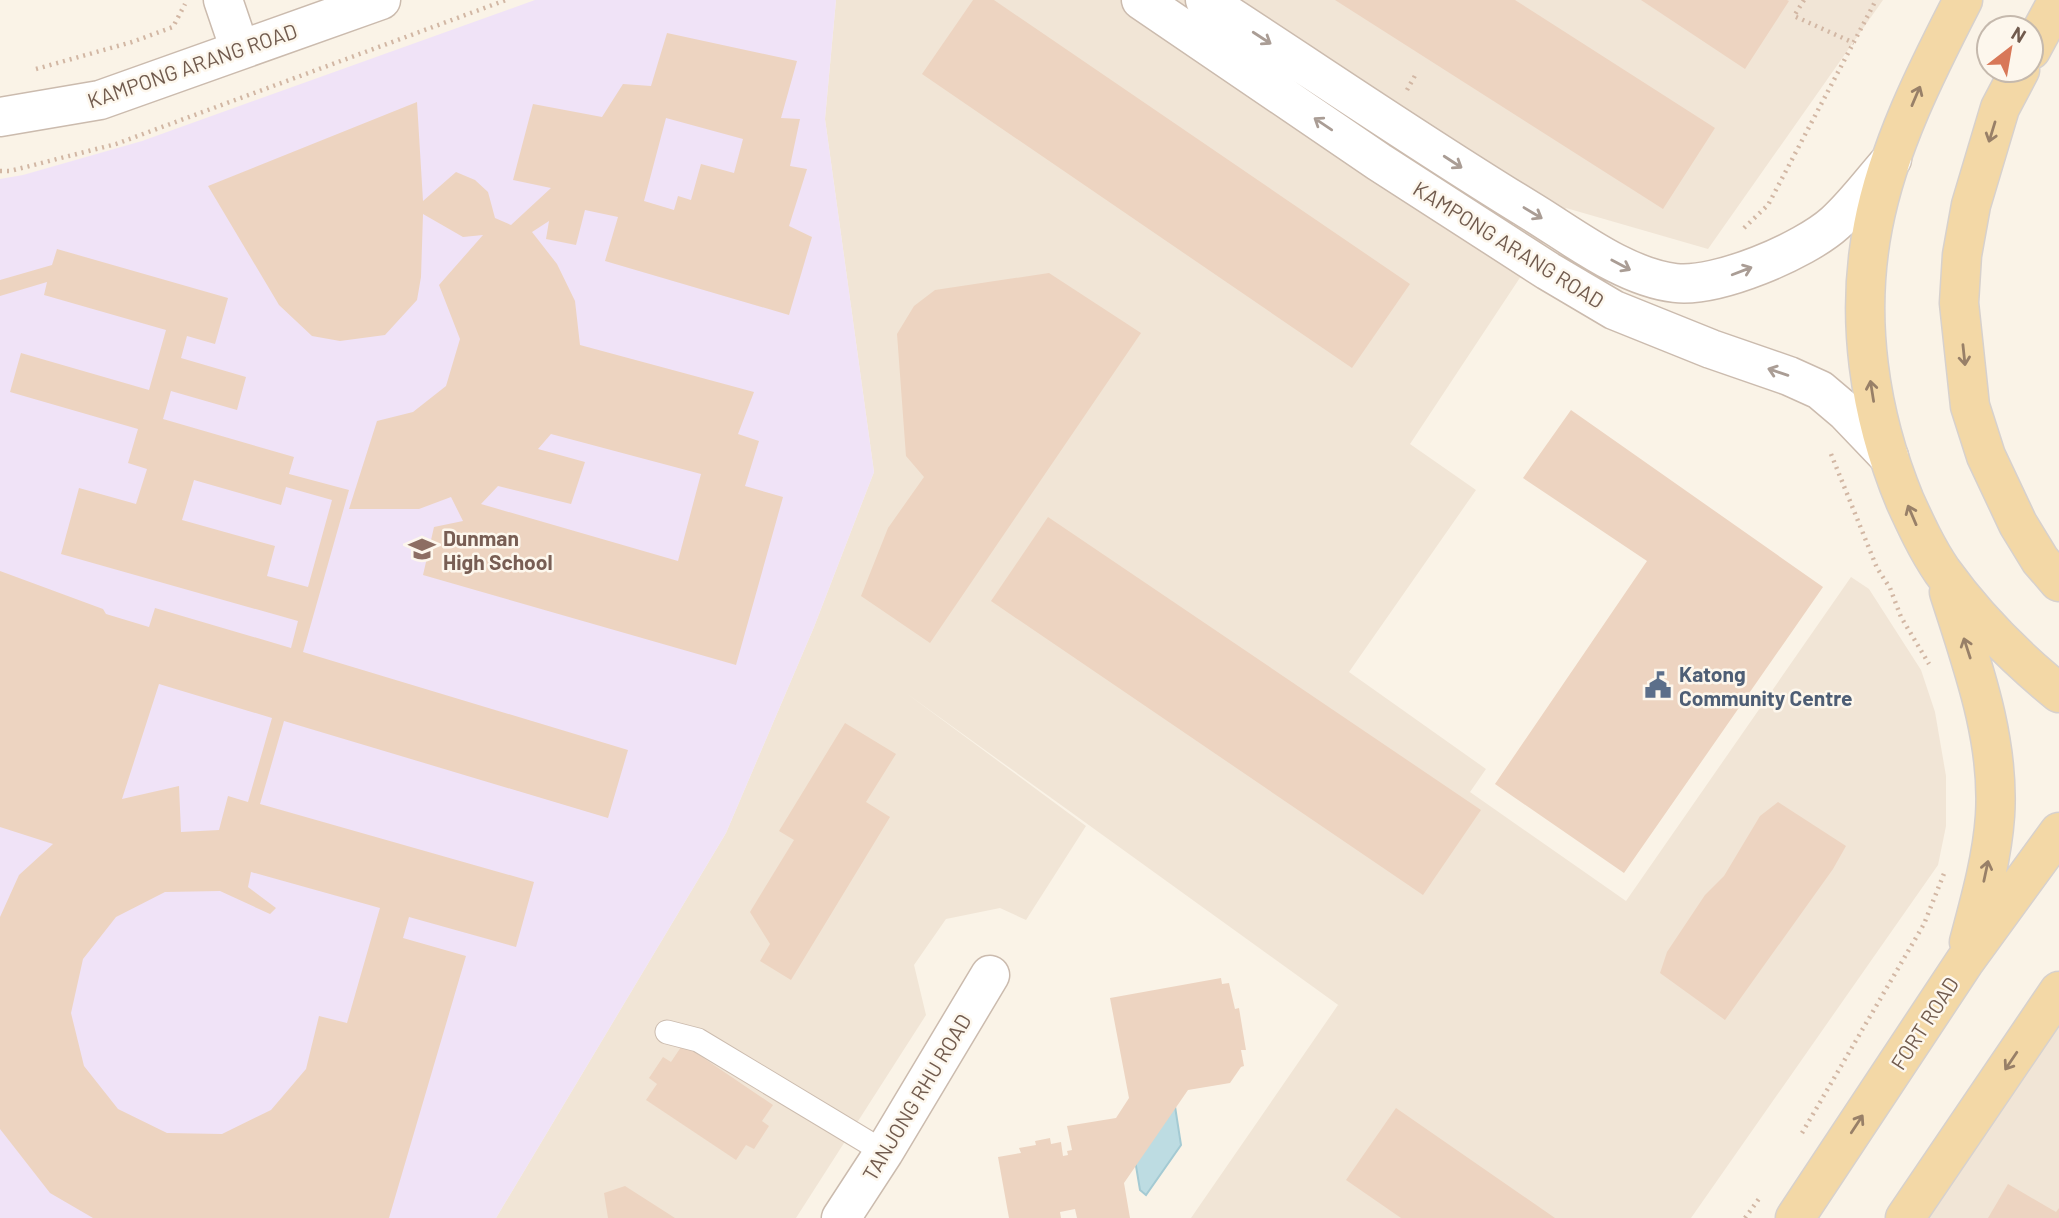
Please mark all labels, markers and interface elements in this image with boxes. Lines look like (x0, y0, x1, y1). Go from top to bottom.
north arrow (1975, 14, 2045, 84)
street label: KAMPONG ARANG ROAD (84, 17, 300, 113)
text: N (2008, 21, 2030, 47)
one-way arrow (1252, 31, 1272, 45)
one-way arrow (1911, 85, 1924, 107)
one-way arrow (1313, 116, 1333, 130)
one-way arrow (1985, 121, 1998, 143)
one-way arrow (1442, 156, 1462, 170)
street label: KAMPONG ARANG ROAD (1409, 175, 1609, 313)
one-way arrow (1523, 207, 1543, 221)
one-way arrow (1610, 259, 1631, 273)
one-way arrow (1731, 264, 1753, 276)
one-way arrow (1957, 343, 1970, 366)
one-way arrow (1767, 365, 1789, 378)
one-way arrow (1865, 380, 1878, 402)
one-way arrow (1905, 505, 1918, 527)
place label: Dunman High School (443, 525, 553, 574)
school or university icon: Dunman High School (407, 534, 437, 564)
one-way arrow (1960, 637, 1973, 659)
place label: Katong Community Centre (1679, 661, 1852, 710)
public building icon: Katong Community Centre (1643, 670, 1673, 700)
one-way arrow (1980, 860, 1993, 883)
street label: FORT ROAD (1885, 972, 1963, 1074)
street label: TANJONG RHU ROAD (856, 1009, 976, 1185)
one-way arrow (2004, 1051, 2019, 1070)
one-way arrow (1850, 1115, 1865, 1134)

